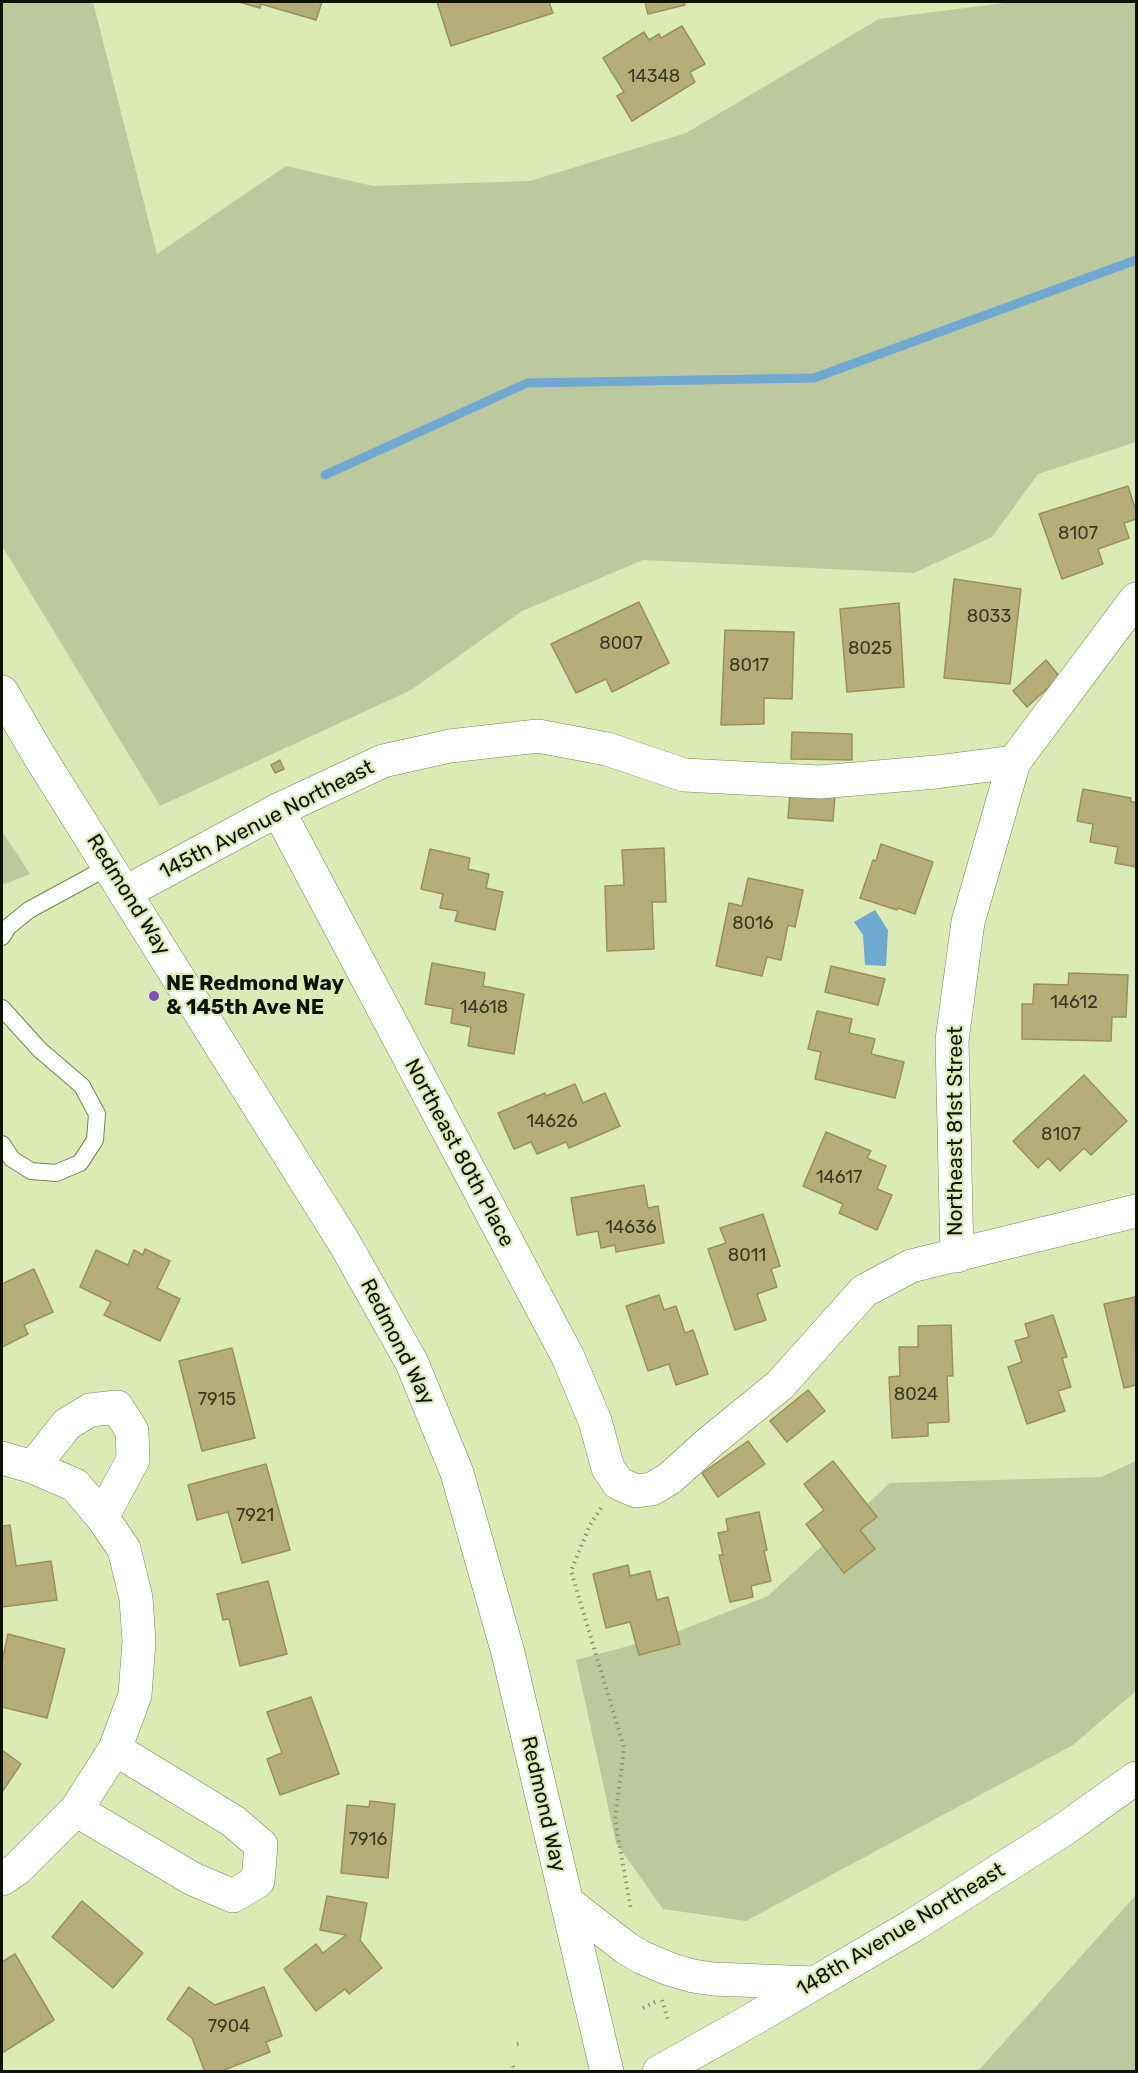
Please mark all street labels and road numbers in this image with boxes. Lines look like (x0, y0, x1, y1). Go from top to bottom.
street label: 145th Avenue Northeast (156, 755, 378, 885)
street label: Redmond Way (81, 830, 175, 960)
street label: Northeast 81st Street (943, 1026, 969, 1236)
street label: Northeast 80th Place (399, 1055, 519, 1251)
street label: Redmond Way (354, 1275, 440, 1409)
street label: Redmond Way (515, 1734, 571, 1874)
street label: 148th Avenue Northeast (792, 1858, 1010, 2002)

